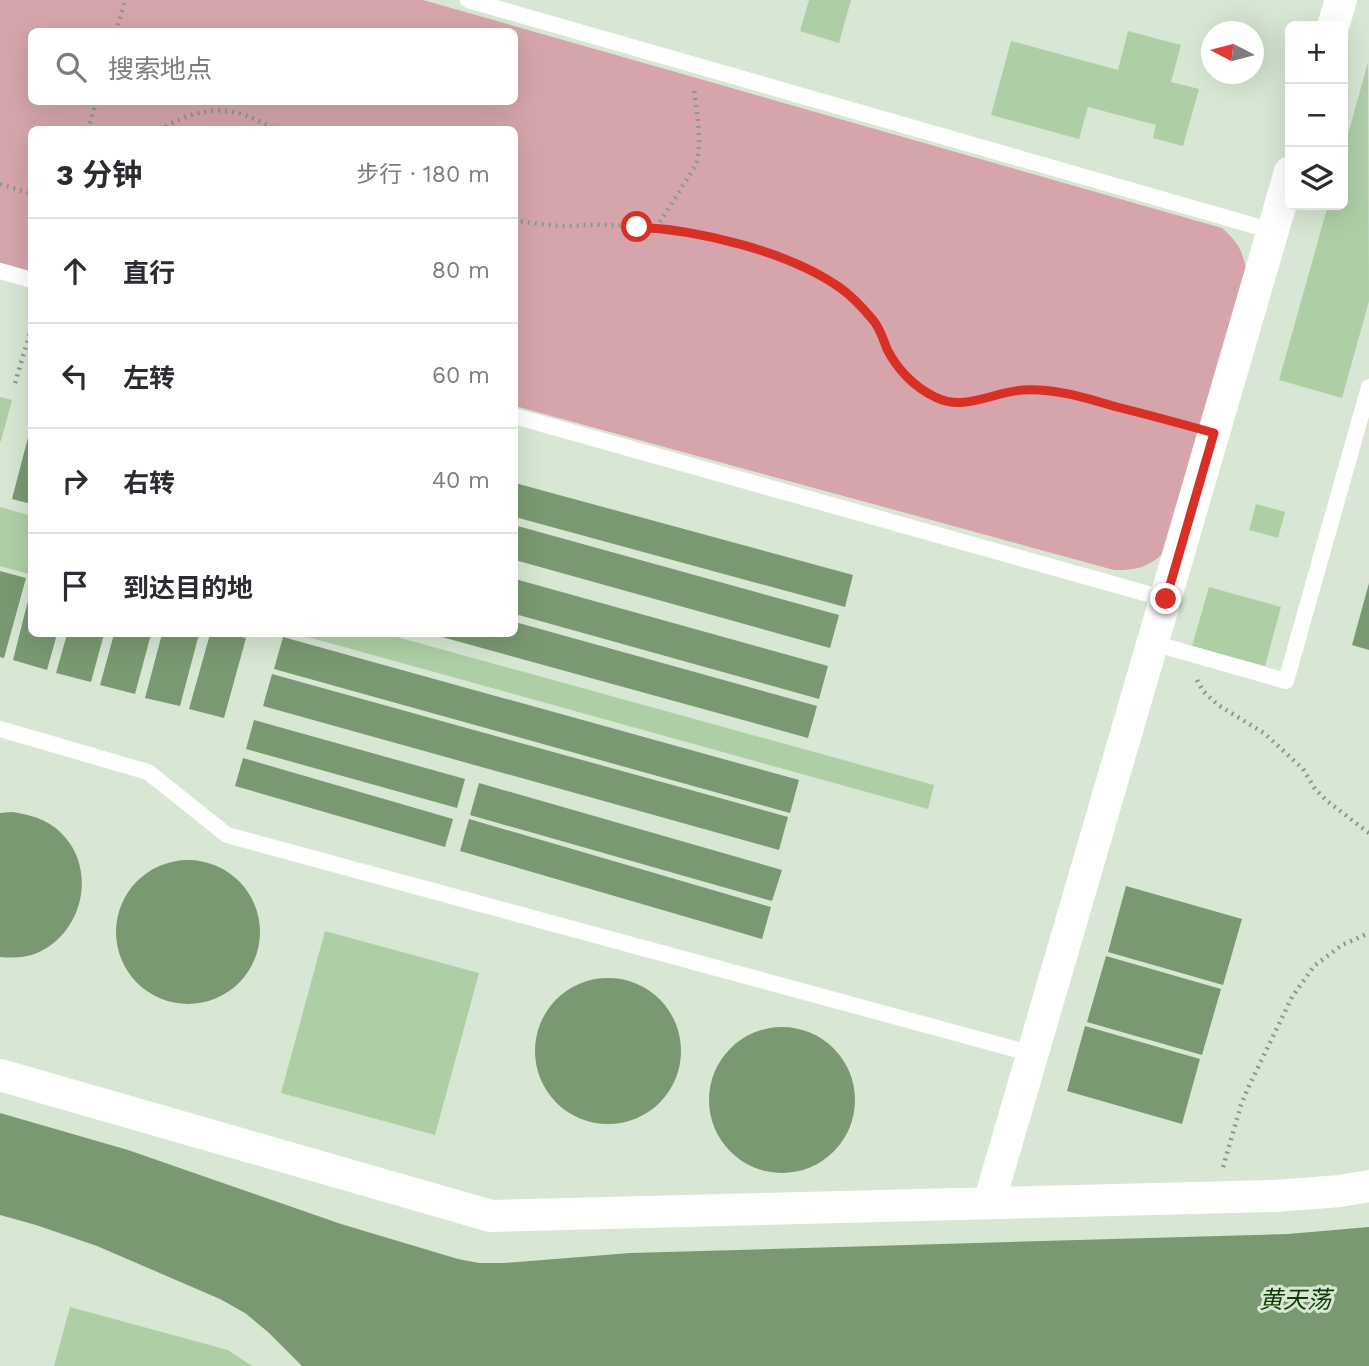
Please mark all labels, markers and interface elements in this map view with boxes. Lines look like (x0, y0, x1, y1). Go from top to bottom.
north arrow (1201, 21, 1264, 84)
map controls (1285, 21, 1348, 210)
button: + (1285, 21, 1348, 84)
search box (28, 28, 518, 105)
icon: search (52, 48, 90, 86)
text: 搜索地点 (108, 54, 212, 84)
button: − (1285, 84, 1348, 147)
button: layers (1285, 147, 1348, 210)
text: 3 分钟 (56, 157, 142, 192)
text: 步行 · 180 m (356, 161, 490, 188)
route start (621, 211, 652, 242)
icon: ahead (56, 252, 94, 290)
text: 80 m (432, 257, 490, 284)
text: 直行 (123, 258, 175, 288)
icon: left (56, 357, 94, 395)
text: 60 m (432, 362, 490, 389)
text: 左转 (123, 363, 175, 393)
icon: right (56, 462, 94, 500)
text: 40 m (432, 467, 490, 494)
text: 右转 (123, 468, 175, 498)
icon: arrive (56, 567, 94, 605)
text: 到达目的地 (123, 573, 253, 603)
route end (1150, 583, 1181, 614)
water label: 黄天荡 (1259, 1286, 1335, 1314)

